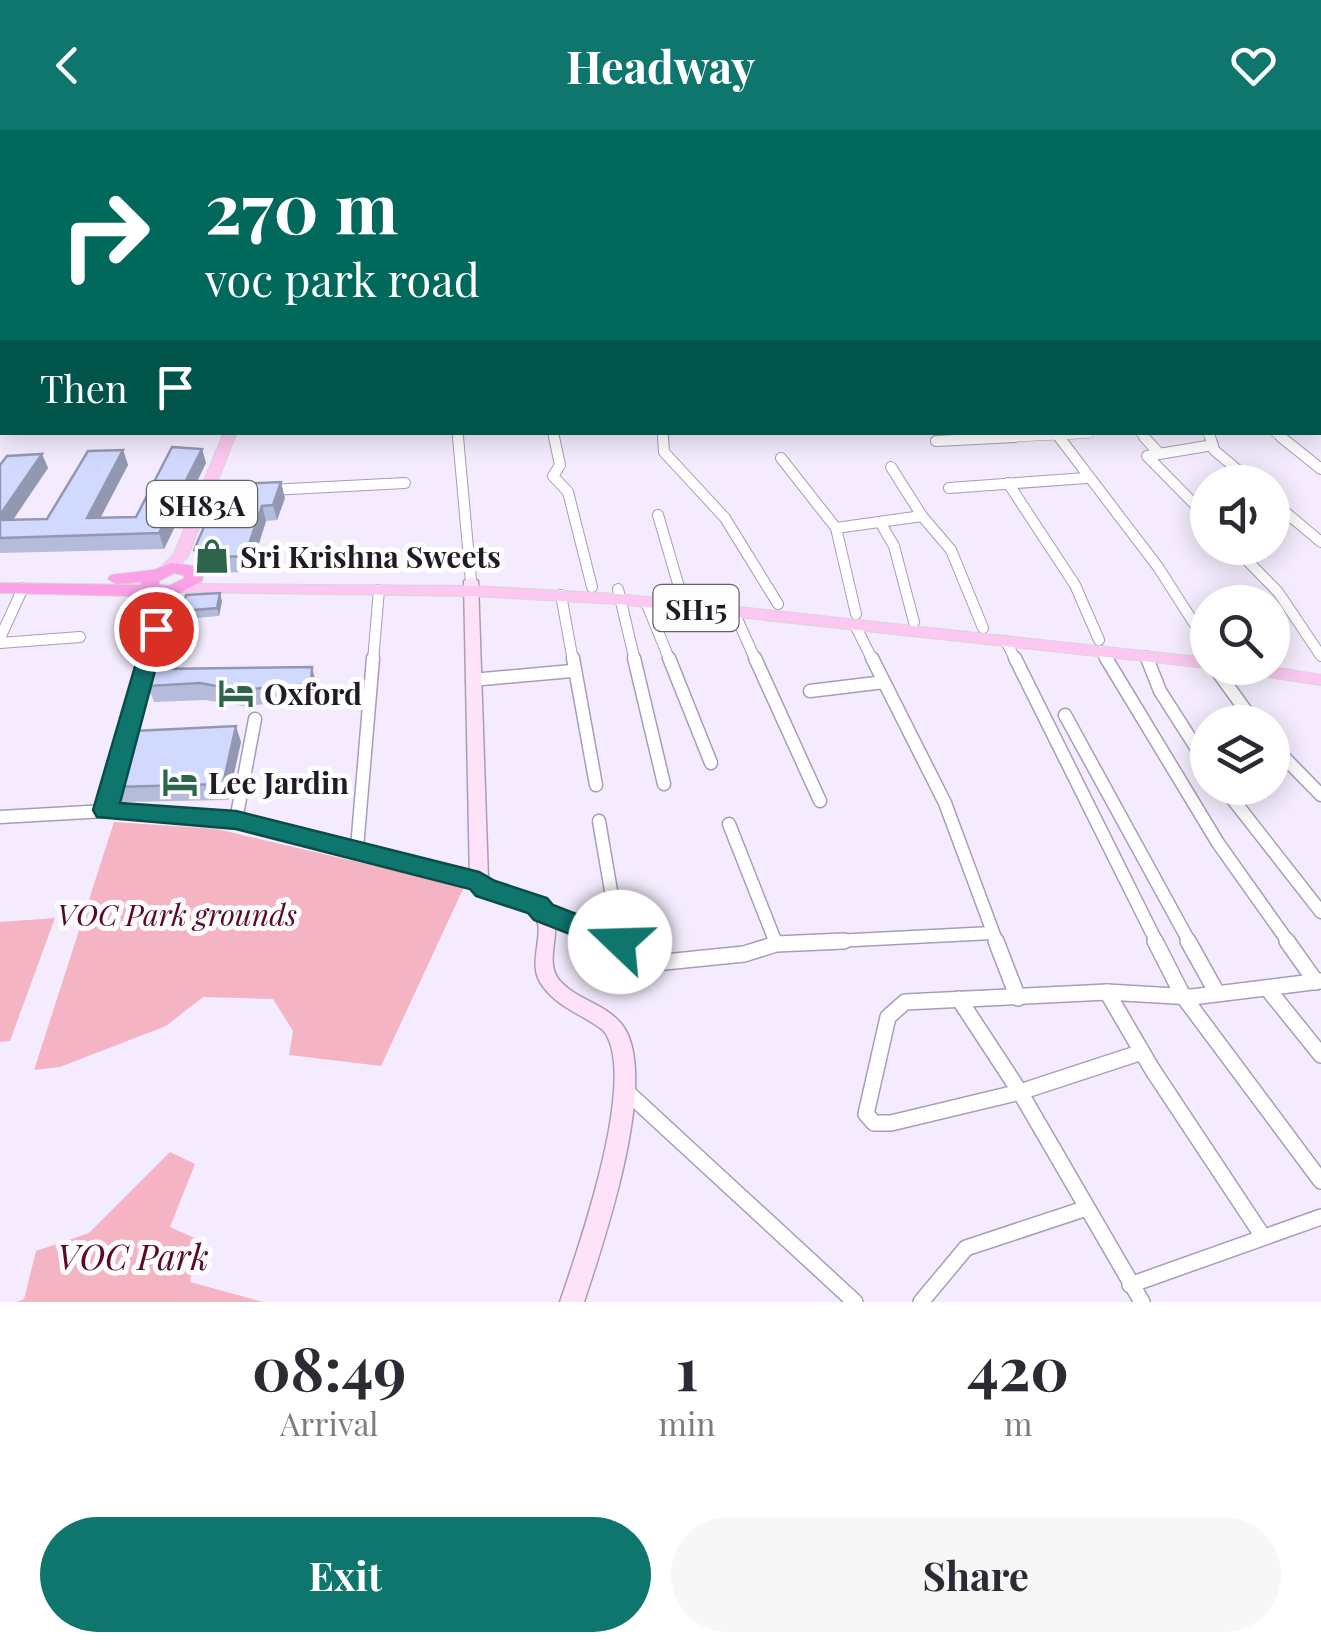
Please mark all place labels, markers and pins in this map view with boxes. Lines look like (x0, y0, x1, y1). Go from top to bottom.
place label: Sri Krishna Sweets (240, 536, 501, 576)
shop icon: Sri Krishna Sweets (193, 537, 231, 575)
pin (114, 587, 199, 672)
place label: Oxford (264, 673, 362, 713)
hotel icon: Oxford (217, 674, 255, 712)
place label: Lee Jardin (208, 762, 349, 802)
hotel icon: Lee Jardin (161, 763, 199, 801)

